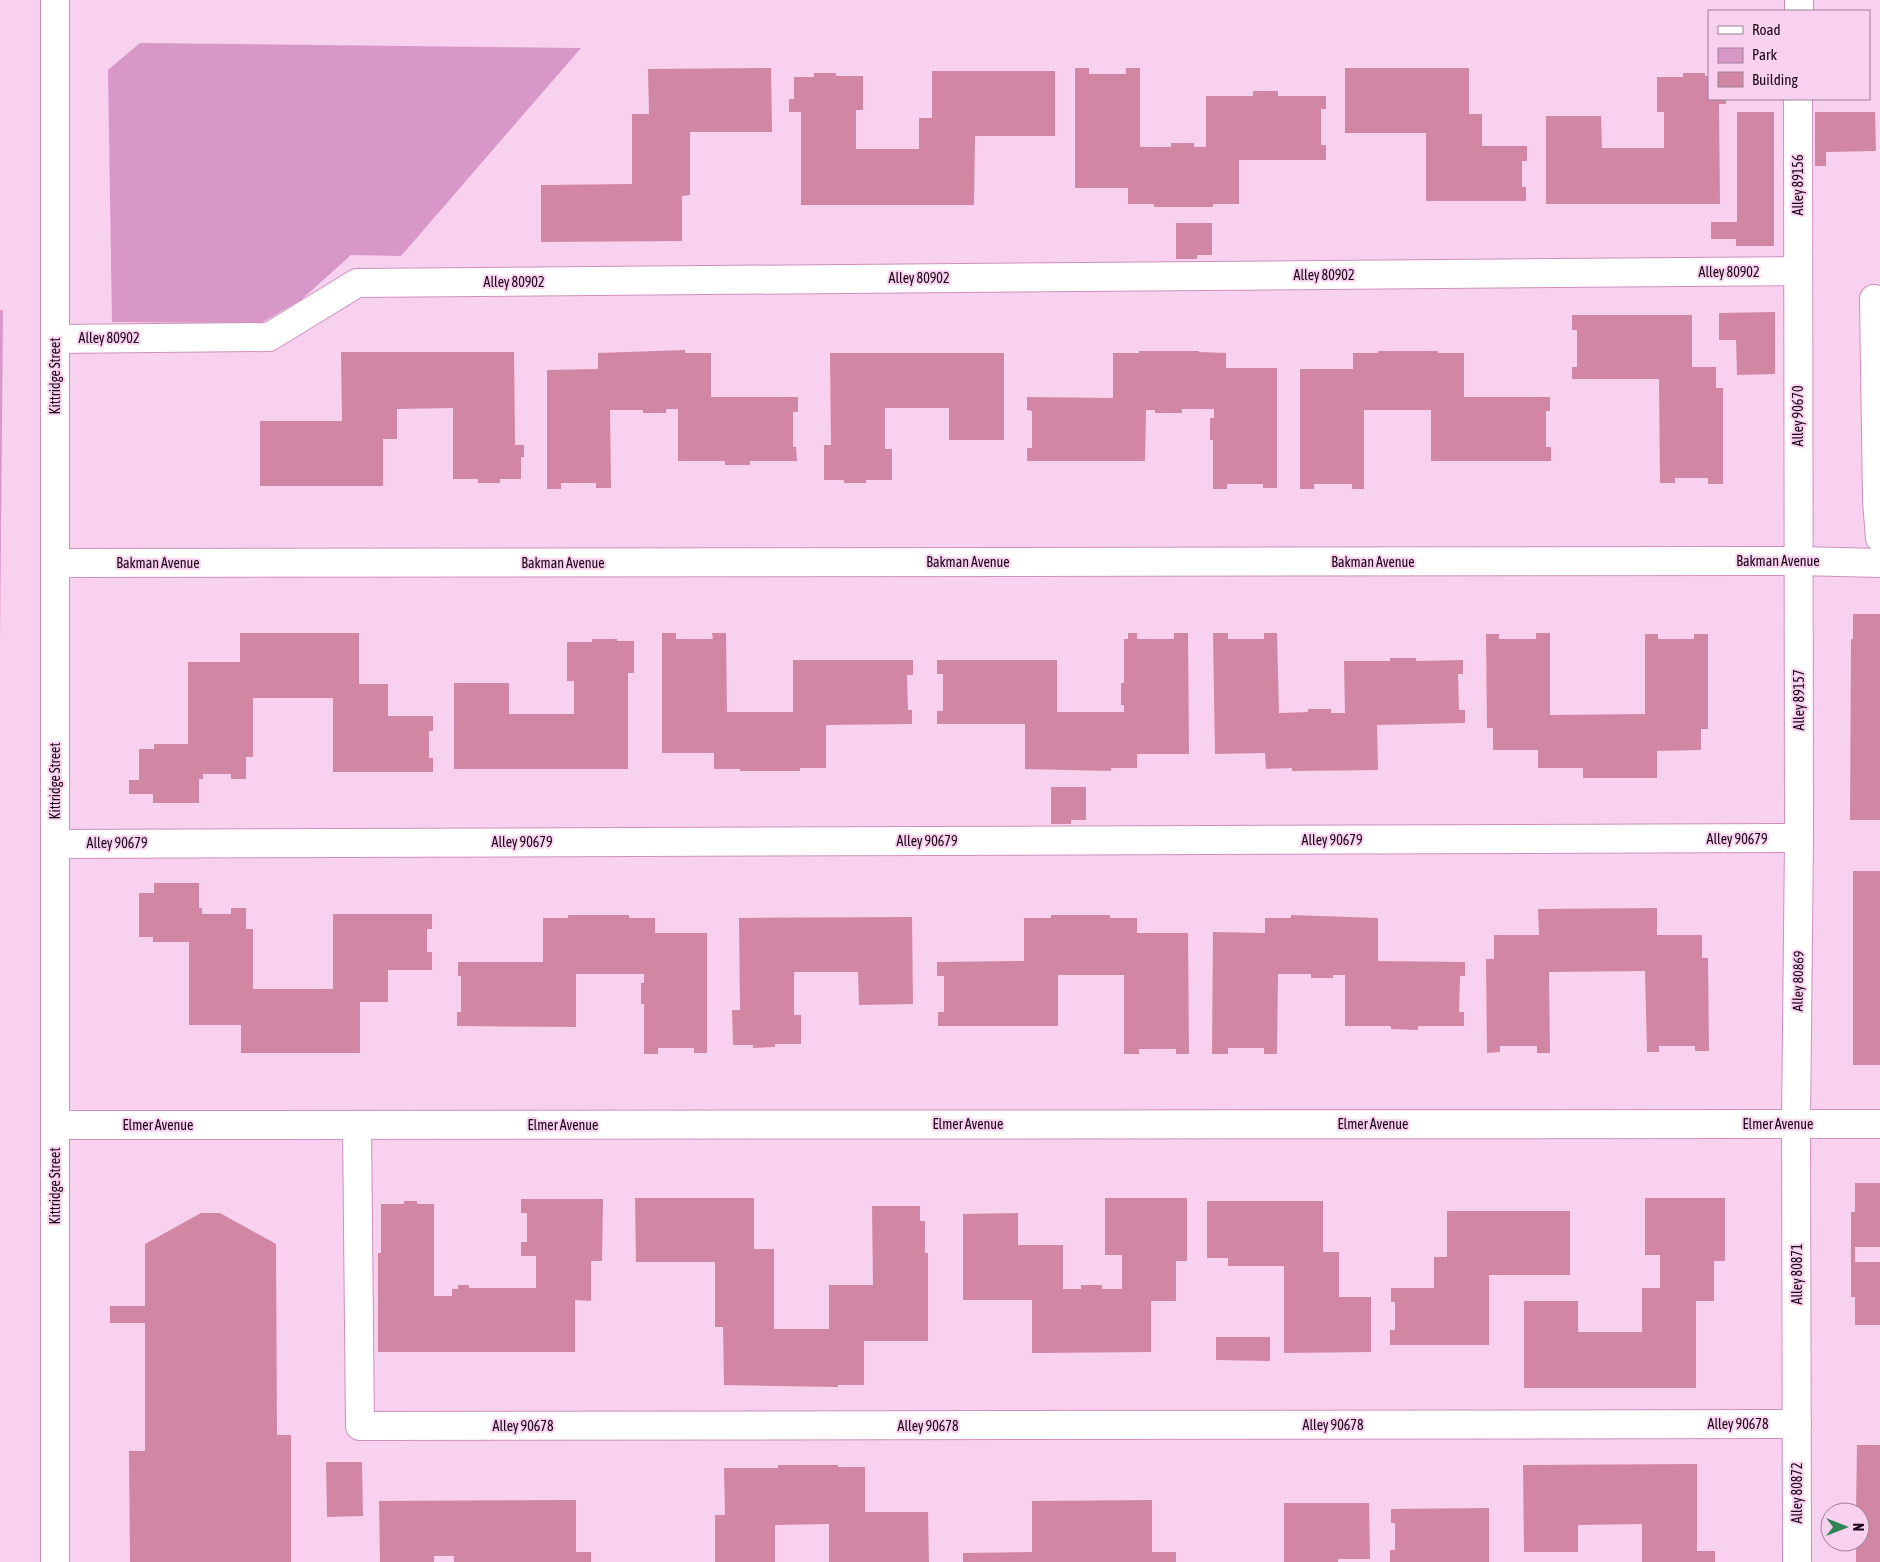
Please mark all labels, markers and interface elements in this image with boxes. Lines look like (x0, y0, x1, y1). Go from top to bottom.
legend (1708, 10, 1870, 100)
text: Road (1752, 21, 1781, 38)
text: Park (1752, 46, 1777, 63)
text: Building (1752, 71, 1798, 88)
street label: Alley 89156 (1790, 154, 1806, 215)
street label: Alley 80902 (1699, 264, 1759, 280)
street label: Alley 80902 (1294, 267, 1354, 283)
street label: Alley 80902 (889, 270, 949, 286)
street label: Alley 80902 (484, 274, 544, 290)
street label: Alley 80902 (79, 330, 139, 346)
street label: Kittridge Street (47, 338, 63, 414)
street label: Alley 90670 (1790, 385, 1806, 446)
street label: Bakman Avenue (1736, 553, 1820, 569)
street label: Bakman Avenue (926, 554, 1010, 570)
street label: Bakman Avenue (1331, 554, 1415, 570)
street label: Bakman Avenue (116, 555, 200, 571)
street label: Bakman Avenue (521, 555, 605, 571)
street label: Alley 89157 (1791, 670, 1807, 730)
street label: Kittridge Street (47, 743, 63, 819)
street label: Alley 90679 (1707, 831, 1767, 847)
street label: Alley 90679 (1302, 832, 1362, 848)
street label: Alley 90679 (897, 833, 957, 849)
street label: Alley 90679 (492, 834, 552, 850)
street label: Alley 90679 (87, 835, 147, 851)
street label: Alley 80869 (1789, 950, 1807, 1012)
street label: Elmer Avenue (933, 1116, 1003, 1132)
street label: Elmer Avenue (1338, 1116, 1408, 1132)
street label: Elmer Avenue (1743, 1116, 1813, 1132)
street label: Elmer Avenue (123, 1117, 193, 1133)
street label: Elmer Avenue (528, 1117, 598, 1133)
street label: Kittridge Street (47, 1148, 63, 1224)
street label: Alley 80871 (1789, 1244, 1805, 1304)
street label: Alley 90678 (1708, 1416, 1769, 1432)
street label: Alley 90678 (1303, 1417, 1364, 1433)
street label: Alley 90678 (493, 1418, 554, 1434)
street label: Alley 90678 (898, 1418, 959, 1434)
street label: Alley 80872 (1789, 1463, 1805, 1523)
north arrow (1820, 1502, 1870, 1552)
text: N (1850, 1523, 1866, 1531)

